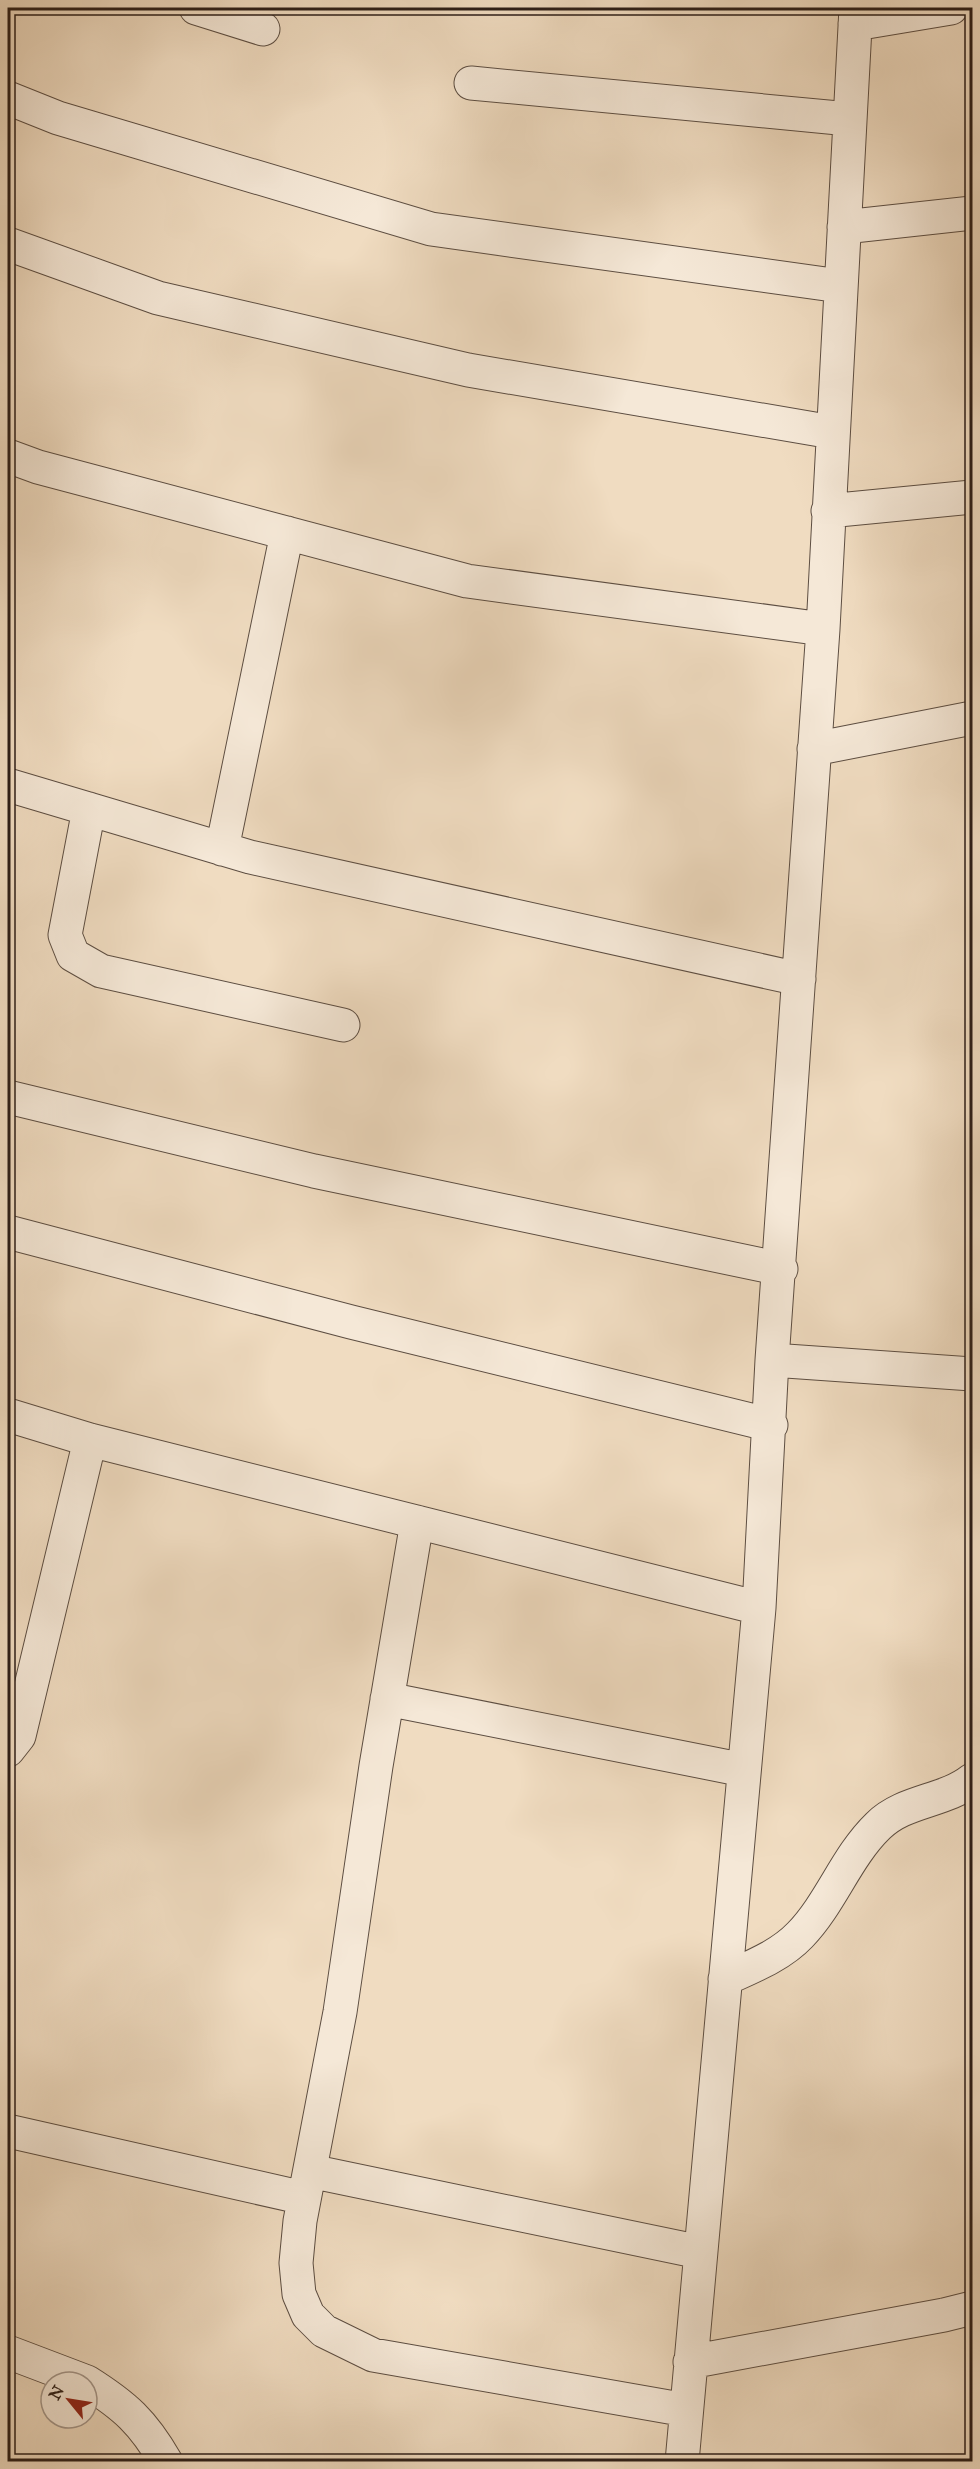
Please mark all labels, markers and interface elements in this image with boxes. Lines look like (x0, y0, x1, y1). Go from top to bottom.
north arrow (39, 2370, 99, 2430)
text: N (45, 2382, 68, 2403)

